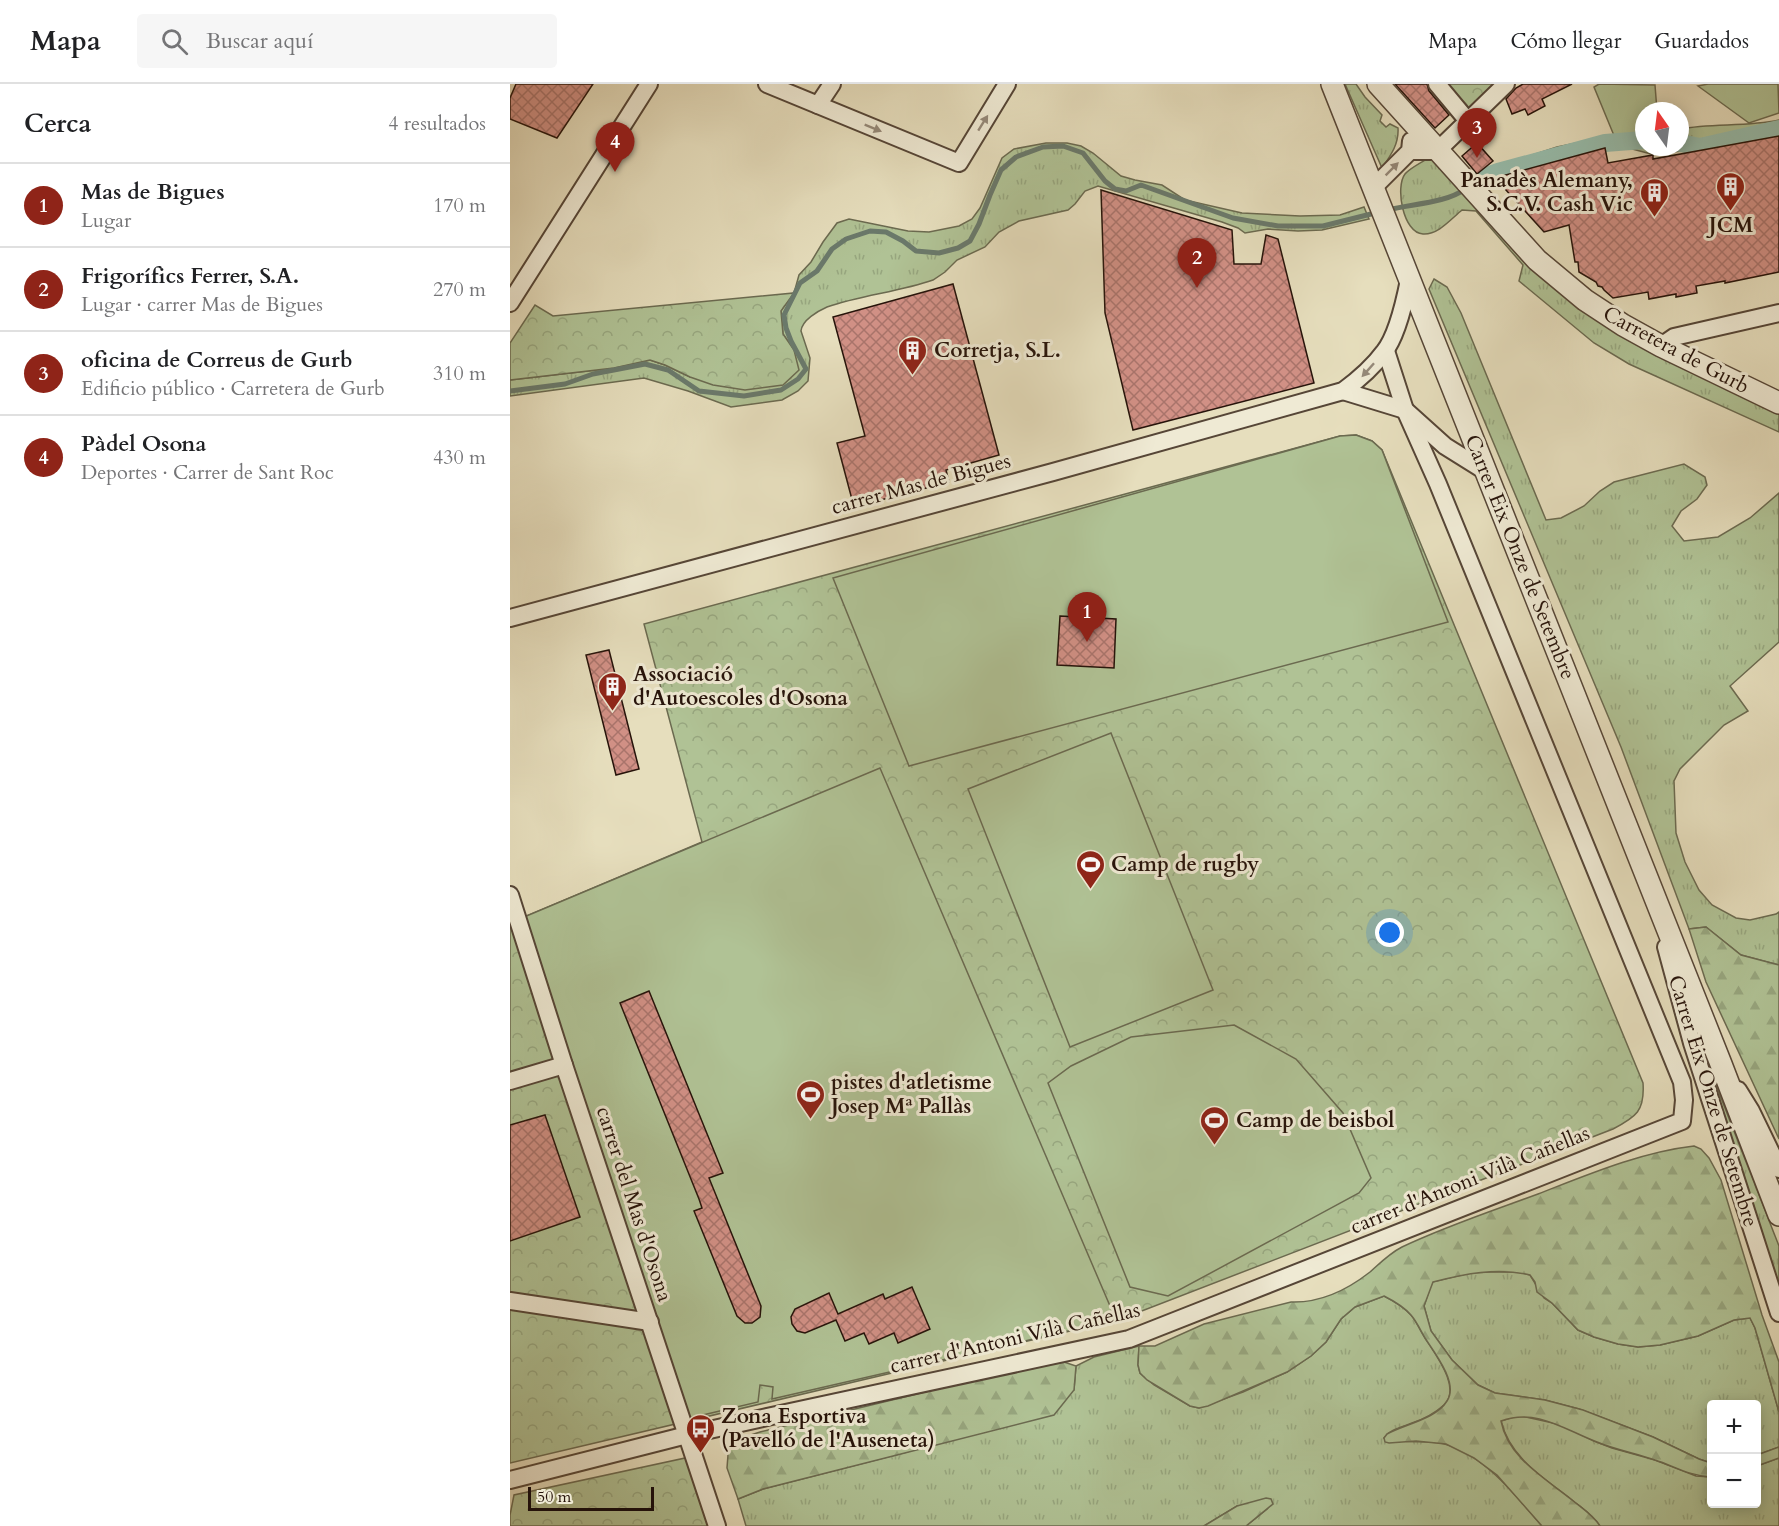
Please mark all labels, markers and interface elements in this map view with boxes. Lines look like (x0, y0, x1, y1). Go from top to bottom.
search box (137, 14, 557, 68)
text: Mapa (30, 22, 101, 60)
icon: search (158, 25, 191, 58)
text: Buscar aquí (206, 26, 313, 56)
text: Mapa (1428, 27, 1477, 56)
text: Cómo llegar (1510, 27, 1621, 56)
text: Guardados (1654, 27, 1749, 56)
north arrow (1635, 102, 1689, 156)
text: Cerca (24, 106, 91, 141)
pin: 3 (1458, 109, 1496, 158)
text: 4 resultados (388, 110, 486, 137)
one-way arrow (978, 115, 989, 131)
pin: 4 (596, 122, 634, 172)
one-way arrow (864, 123, 882, 133)
one-way arrow (1384, 163, 1398, 177)
place label: Panadès Alemany, S.C.V. Cash Vic (1460, 166, 1633, 219)
building icon: JCM (1715, 170, 1747, 212)
building icon: Panadès Alemany, S.C.V. Cash Vic (1638, 176, 1670, 218)
text: Mas de Bigues (81, 177, 225, 207)
text: 1 (38, 192, 49, 219)
text: 170 m (433, 192, 486, 219)
text: Lugar (81, 207, 131, 234)
place label: JCM (1706, 211, 1753, 240)
pin: 2 (1178, 238, 1216, 288)
text: Frigorífics Ferrer, S.A. (81, 261, 299, 291)
text: 2 (38, 276, 49, 303)
text: 270 m (433, 276, 486, 303)
text: Lugar · carrer Mas de Bigues (81, 291, 323, 318)
street label: Carretera de Gurb (1598, 299, 1754, 401)
building icon: Corretja, S.L. (897, 334, 929, 376)
place label: Corretja, S.L. (934, 336, 1061, 365)
text: oficina de Correus de Gurb (81, 345, 353, 375)
text: 3 (38, 360, 49, 387)
text: 310 m (433, 360, 486, 387)
one-way arrow (1362, 362, 1375, 377)
text: Edificio público · Carretera de Gurb (81, 375, 385, 402)
text: Pàdel Osona (81, 429, 206, 459)
street label: Carrer Eix Onze de Setembre (1458, 430, 1582, 684)
text: 4 (38, 444, 49, 471)
text: 430 m (433, 444, 486, 471)
street label: carrer Mas de Bigues (828, 446, 1014, 522)
text: Deportes · Carrer de Sant Roc (81, 459, 334, 486)
pin: 1 (1068, 592, 1106, 642)
place label: Associació d'Autoescoles d'Osona (633, 660, 848, 713)
building icon: Associació d'Autoescoles d'Osona (596, 670, 628, 712)
sports icon: Camp de rugby (1074, 848, 1106, 890)
place label: Camp de rugby (1111, 850, 1259, 879)
your location (1375, 918, 1404, 947)
street label: Carrer Eix Onze de Setembre (1661, 972, 1765, 1230)
place label: pistes d'atletisme Josep Mª Pallàs (828, 1068, 992, 1121)
sports icon: pistes d'atletisme Josep Mª Pallàs (794, 1078, 826, 1120)
street label: carrer del Mas d'Osona (589, 1103, 679, 1305)
sports icon: Camp de beisbol (1199, 1104, 1231, 1146)
place label: Camp de beisbol (1236, 1106, 1394, 1135)
street label: carrer d'Antoni Vilà Cañellas (1346, 1119, 1594, 1241)
street label: carrer d'Antoni Vilà Cañellas (887, 1295, 1143, 1381)
map controls (1707, 1400, 1761, 1508)
button: + (1707, 1400, 1761, 1454)
place label: Zona Esportiva (Pavelló de l'Auseneta) (721, 1402, 935, 1455)
bus stop icon: Zona Esportiva (Pavelló de l'Auseneta) (684, 1412, 716, 1454)
button: − (1707, 1454, 1761, 1508)
scale bar (528, 1484, 654, 1512)
text: 50 m (537, 1486, 571, 1508)

